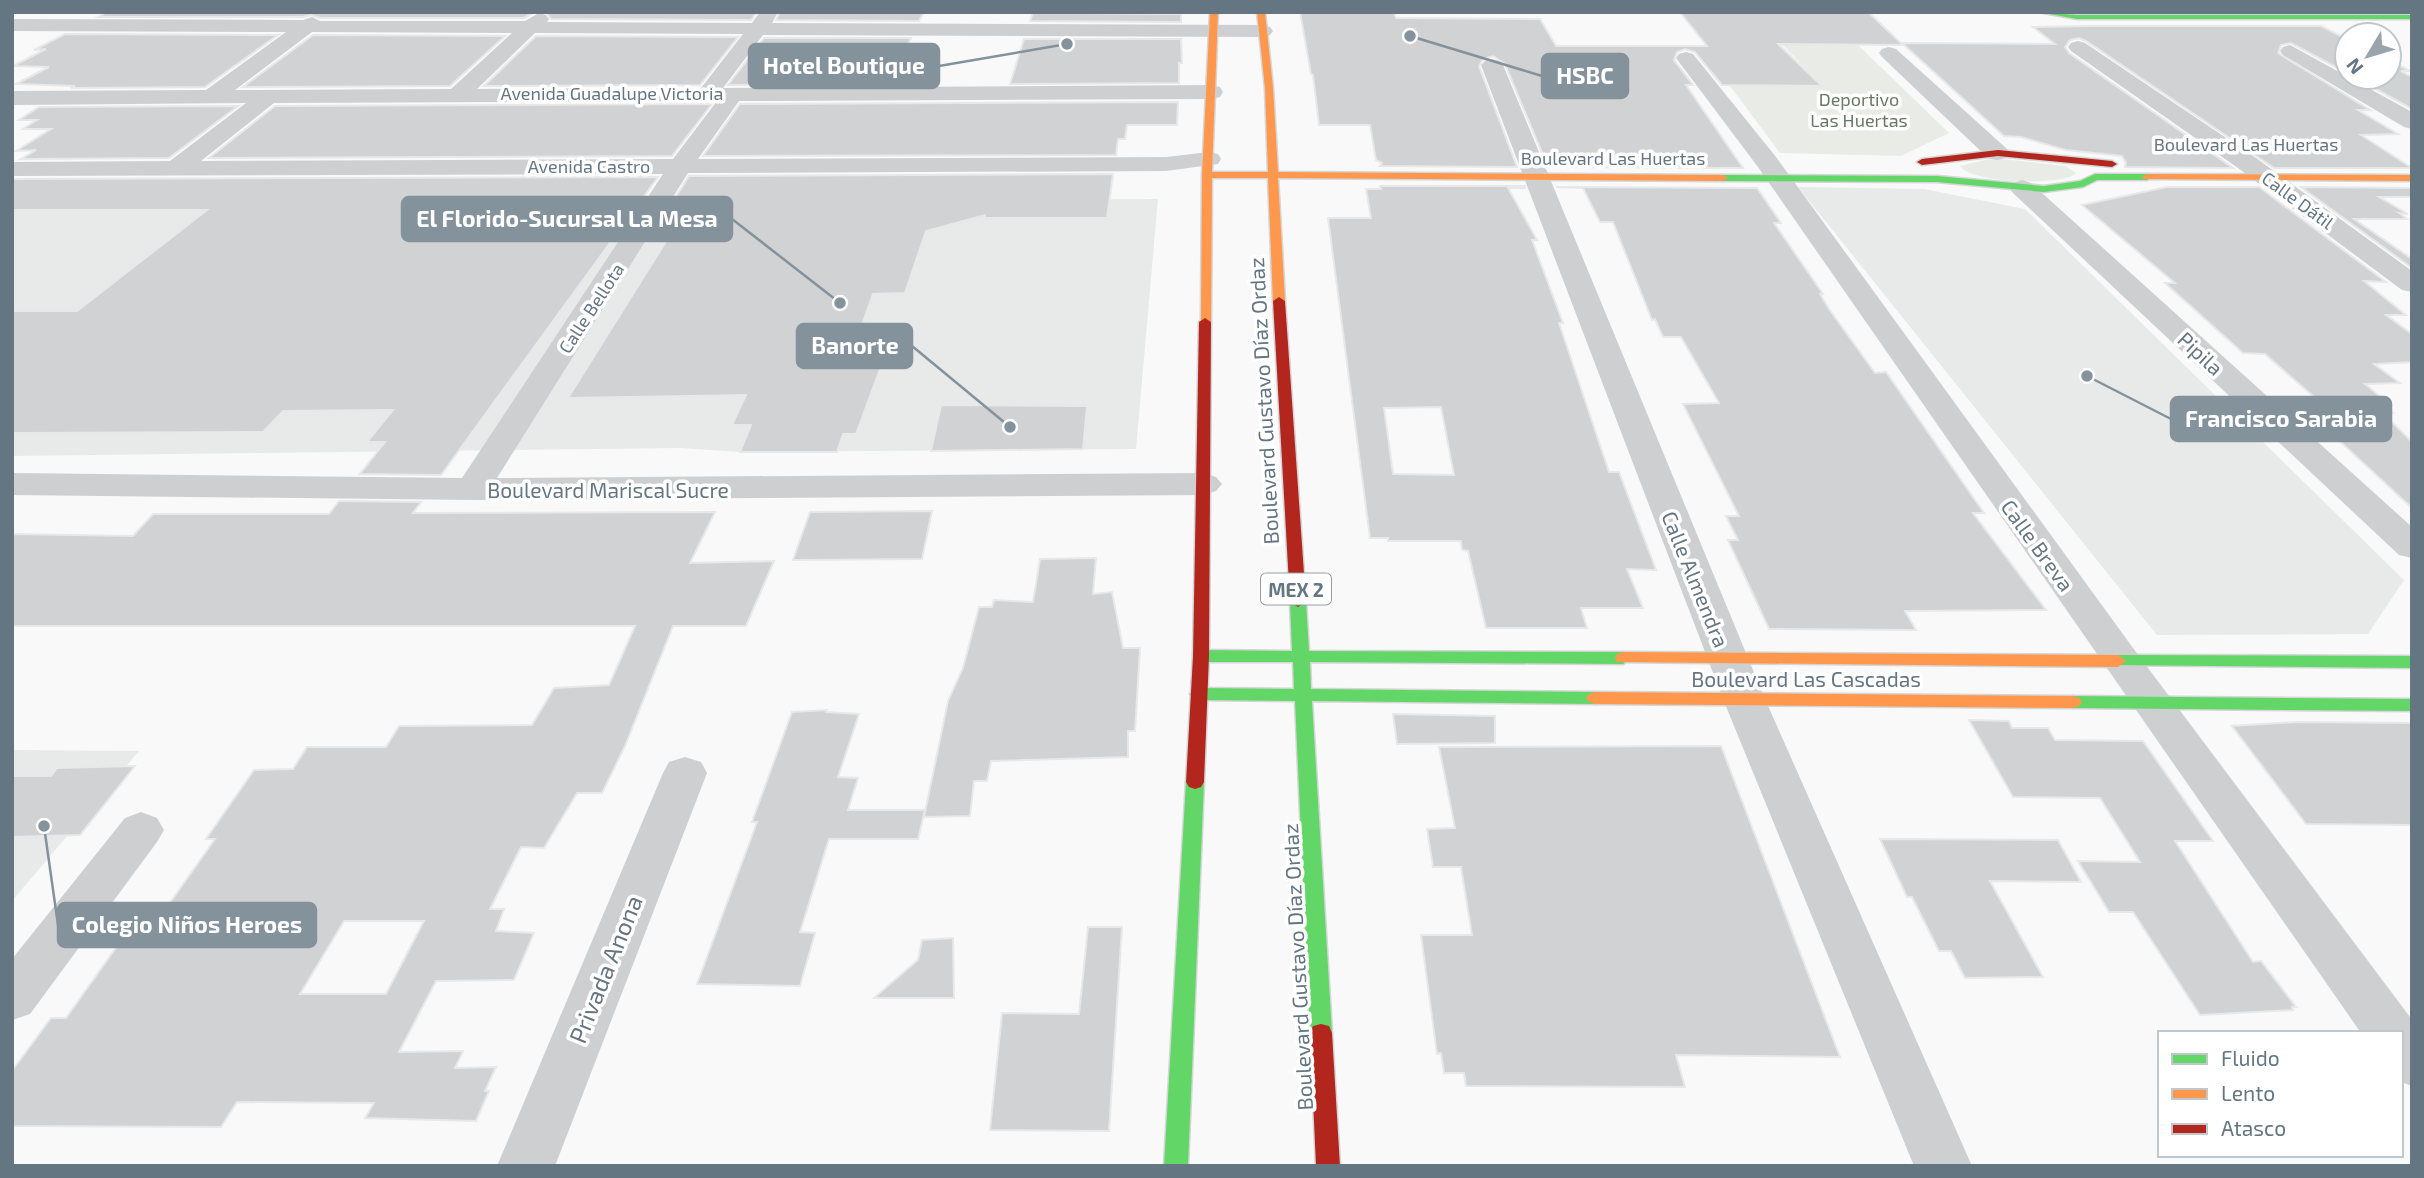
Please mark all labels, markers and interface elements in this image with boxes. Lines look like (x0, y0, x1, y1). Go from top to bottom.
north arrow (2333, 21, 2403, 91)
callout: Hotel Boutique (749, 44, 939, 88)
text: Hotel Boutique (763, 51, 925, 79)
callout: HSBC (1542, 54, 1628, 98)
text: N (2341, 54, 2367, 79)
text: HSBC (1556, 61, 1614, 89)
street label: Avenida Guadalupe Victoria (501, 82, 723, 104)
park label: Deportivo Las Huertas (1810, 88, 1908, 131)
street label: Boulevard Las Huertas (2154, 133, 2338, 155)
street label: Boulevard Las Huertas (1521, 147, 1705, 169)
street label: Avenida Castro (528, 155, 650, 177)
street label: Calle Dátil (2258, 167, 2339, 234)
callout: El Florido-Sucursal La Mesa (402, 197, 732, 241)
text: El Florido-Sucursal La Mesa (416, 204, 718, 232)
street label: Boulevard Gustavo Díaz Ordaz (1243, 257, 1283, 545)
street label: Calle Bellota (554, 259, 628, 357)
callout: Banorte (797, 324, 912, 368)
street label: Pipila (2173, 326, 2229, 380)
text: Banorte (811, 331, 899, 359)
callout: Francisco Sarabia (2171, 397, 2391, 441)
text: Francisco Sarabia (2185, 404, 2377, 432)
street label: Boulevard Mariscal Sucre (487, 477, 729, 502)
street label: Calle Breva (1996, 494, 2080, 596)
street label: Calle Almendra (1657, 507, 1735, 651)
road number: MEX 2 (1261, 574, 1331, 604)
street label: Boulevard Las Cascadas (1691, 666, 1921, 691)
street label: Boulevard Gustavo Díaz Ordaz (1277, 823, 1317, 1111)
street label: Privada Anona (562, 891, 648, 1047)
callout: Colegio Niños Heroes (58, 903, 316, 947)
text: Colegio Niños Heroes (72, 910, 302, 938)
legend (2158, 1031, 2403, 1157)
text: Fluido (2221, 1045, 2280, 1070)
text: Lento (2221, 1080, 2275, 1105)
text: Atasco (2221, 1115, 2286, 1140)

